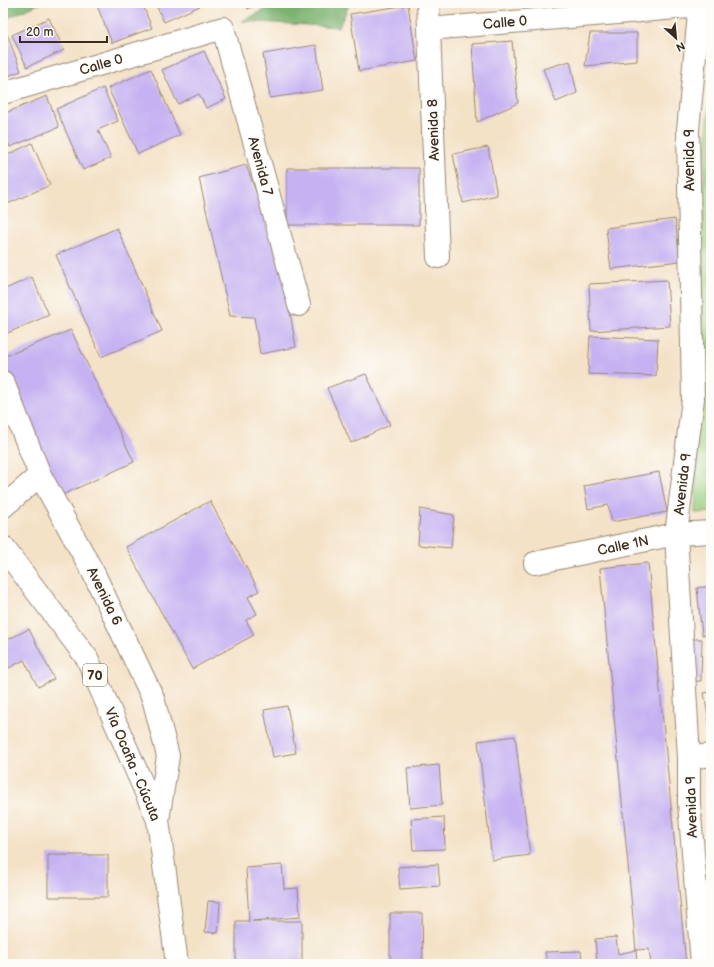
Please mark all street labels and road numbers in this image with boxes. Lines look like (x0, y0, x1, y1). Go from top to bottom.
street label: Calle 0 (482, 12, 528, 33)
street label: Calle 0 (77, 50, 125, 79)
street label: Avenida 8 (424, 99, 443, 161)
street label: Avenida 9 (681, 129, 698, 191)
street label: Avenida 7 (244, 135, 277, 198)
street label: Avenida 9 (670, 452, 695, 516)
street label: Calle 1N (596, 532, 650, 559)
street label: Avenida 6 (83, 564, 126, 628)
road number: 70 (83, 664, 107, 686)
street label: Vía Ocaña - Cúcuta (101, 705, 164, 824)
street label: Avenida 9 (682, 776, 701, 838)

